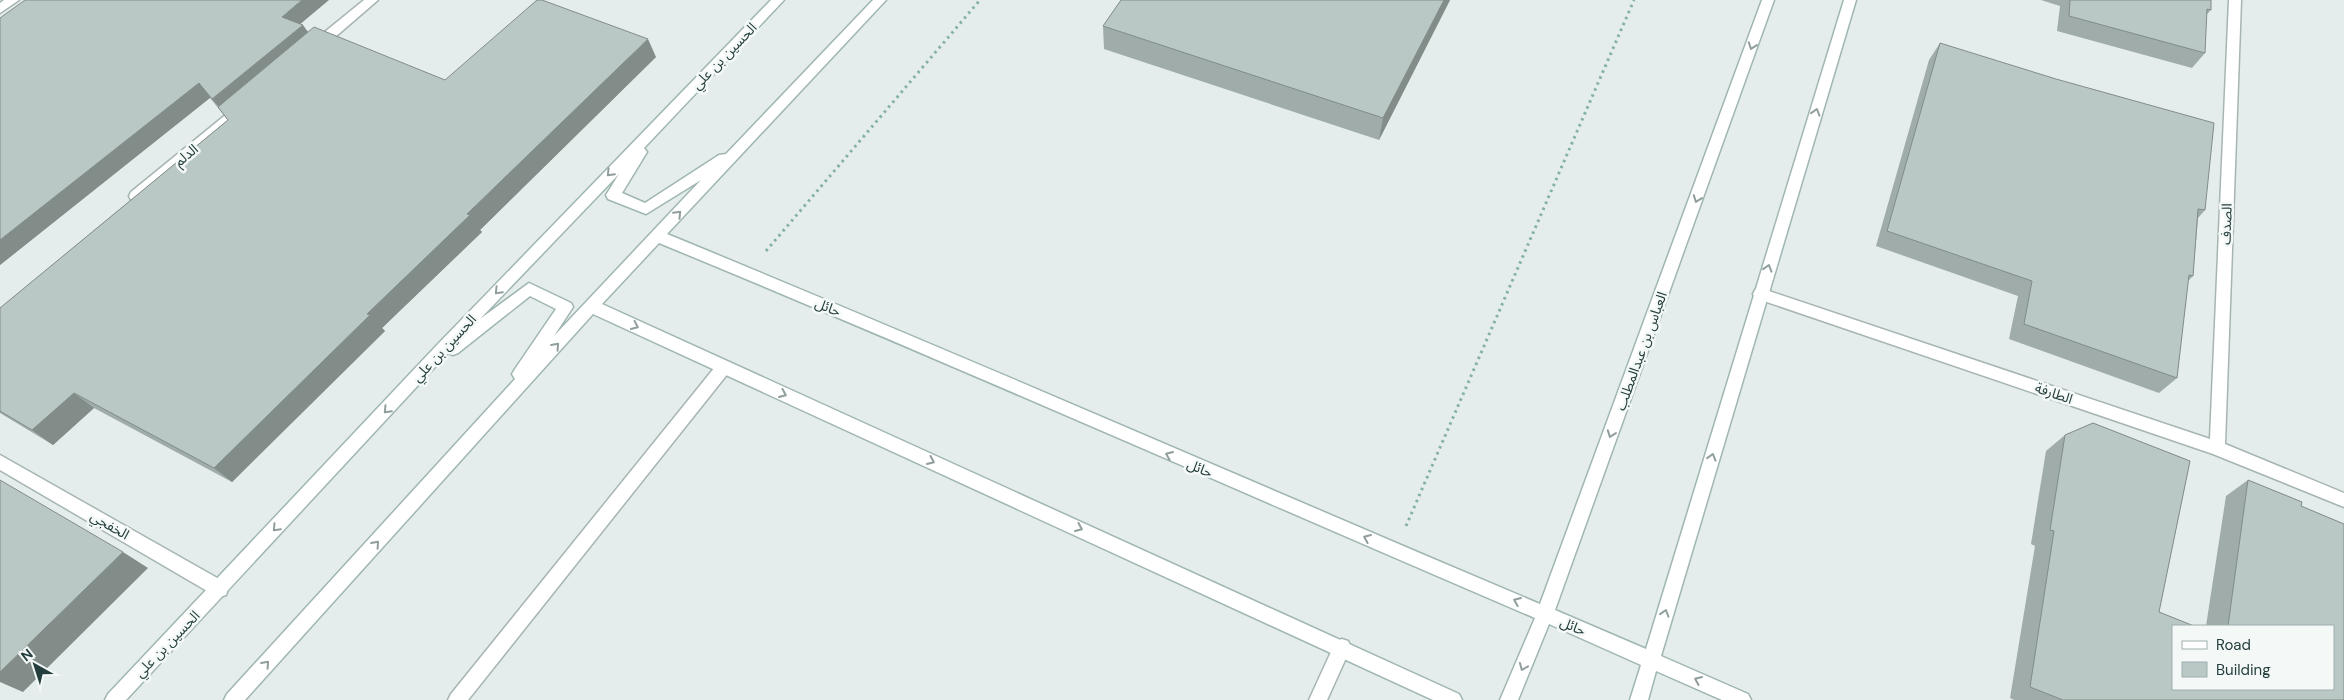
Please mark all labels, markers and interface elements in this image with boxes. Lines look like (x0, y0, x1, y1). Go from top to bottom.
street label: الحسين بن علي (688, 19, 762, 95)
one-way arrow (1748, 41, 1758, 50)
one-way arrow (1810, 109, 1820, 117)
street label: الدلم (170, 140, 203, 172)
one-way arrow (607, 168, 616, 177)
one-way arrow (1693, 194, 1703, 203)
street label: الصدف (2216, 203, 2236, 245)
one-way arrow (673, 211, 682, 220)
one-way arrow (1763, 264, 1773, 272)
one-way arrow (495, 285, 504, 294)
street label: العباس بن عبدالمطلب (1611, 289, 1671, 413)
street label: حائل (812, 294, 844, 320)
street label: الحسين بن علي (408, 310, 482, 387)
one-way arrow (630, 320, 639, 331)
one-way arrow (550, 342, 559, 351)
street label: الطارفة (2033, 378, 2075, 408)
one-way arrow (778, 388, 787, 398)
one-way arrow (384, 404, 393, 413)
one-way arrow (1607, 429, 1617, 437)
one-way arrow (1165, 450, 1174, 461)
one-way arrow (1706, 453, 1716, 462)
one-way arrow (926, 455, 935, 466)
street label: حائل (1184, 455, 1216, 481)
street label: الخفجي (86, 507, 133, 545)
one-way arrow (1074, 522, 1083, 533)
one-way arrow (273, 523, 282, 532)
one-way arrow (1363, 534, 1372, 545)
one-way arrow (370, 540, 379, 549)
one-way arrow (1513, 597, 1522, 608)
street label: الحسين بن علي (131, 607, 205, 683)
one-way arrow (1660, 609, 1670, 617)
street label: حائل (1557, 613, 1589, 639)
legend (2172, 625, 2334, 690)
text: Road (2216, 635, 2251, 655)
north arrow (10, 640, 60, 690)
text: N (17, 645, 36, 665)
one-way arrow (260, 660, 269, 669)
text: Building (2216, 660, 2271, 680)
one-way arrow (1518, 663, 1528, 671)
one-way arrow (1694, 676, 1703, 687)

